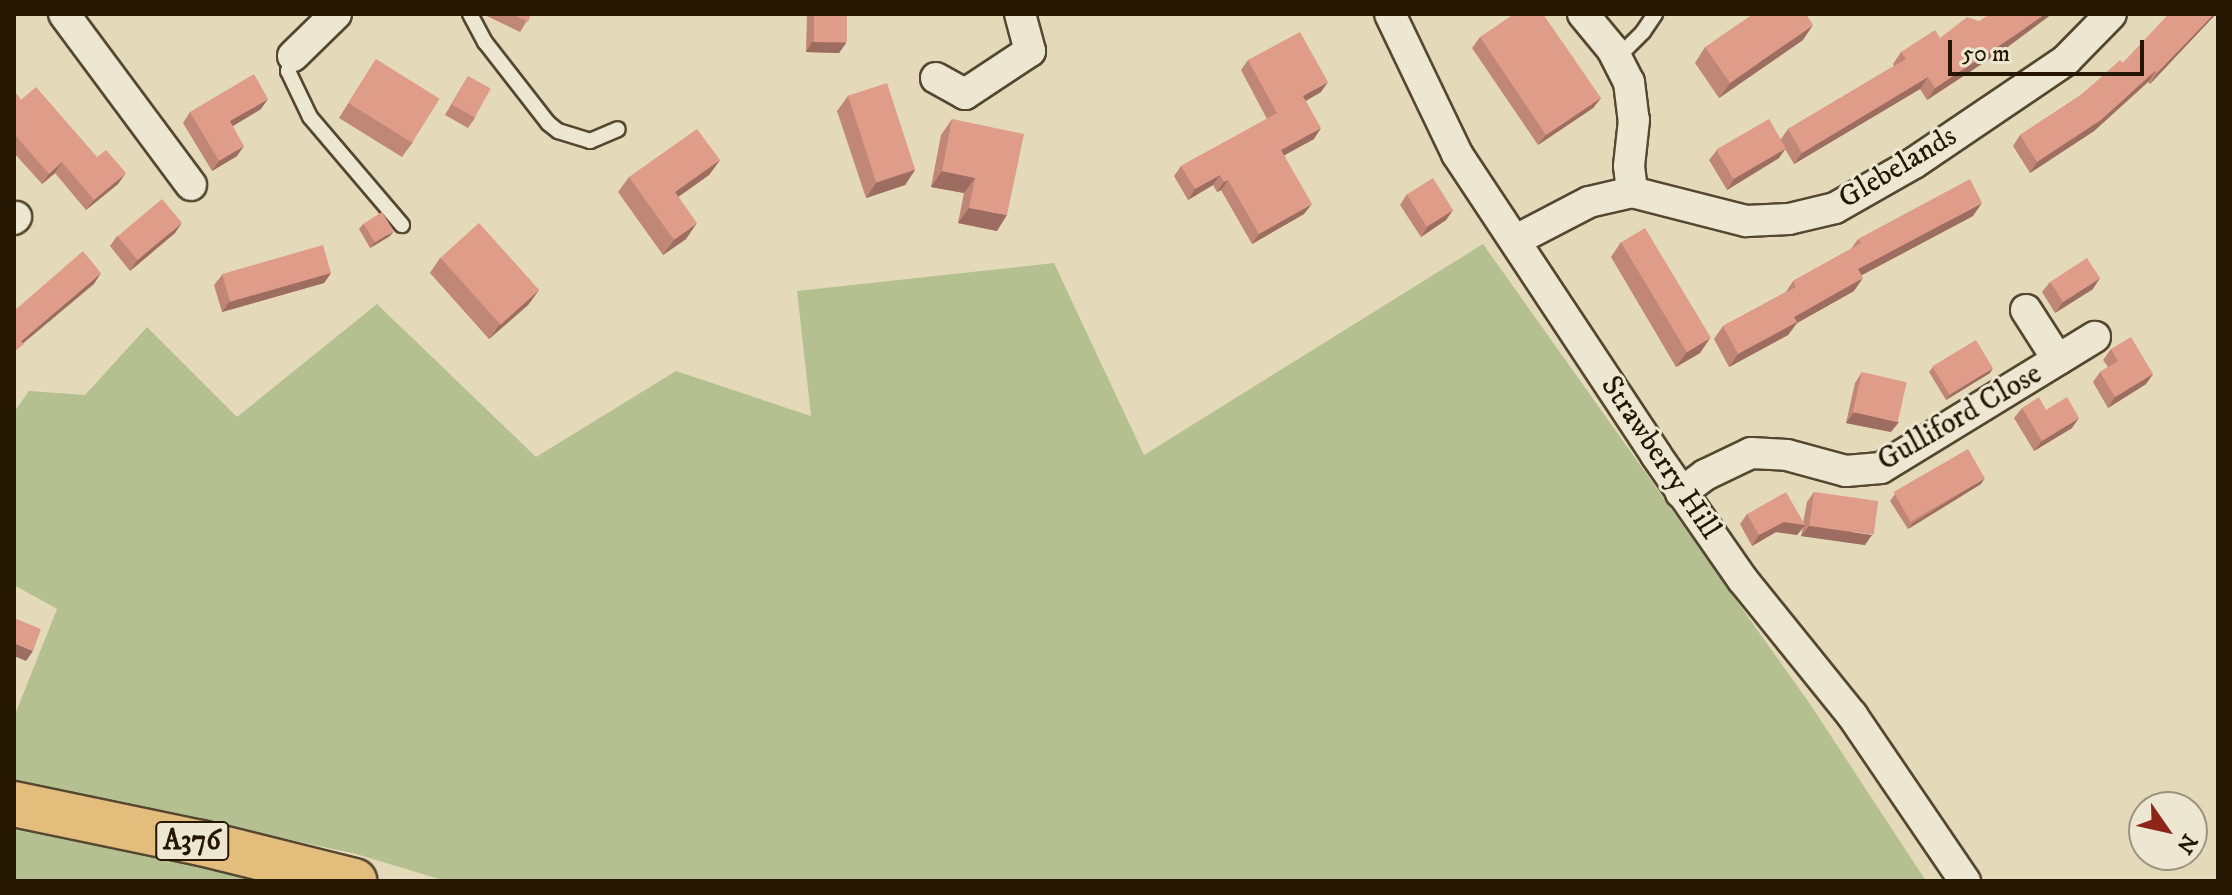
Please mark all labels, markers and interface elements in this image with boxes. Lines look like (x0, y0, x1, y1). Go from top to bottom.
scale bar (1952, 24, 2148, 74)
text: 50 m (1962, 39, 2010, 69)
street label: Glebelands (1833, 119, 1963, 217)
street label: Gulliford Close (1872, 357, 2048, 479)
street label: Strawberry Hill (1592, 370, 1728, 546)
north arrow (2128, 791, 2208, 871)
road number: A376 (154, 817, 230, 865)
text: N (2170, 829, 2203, 859)

